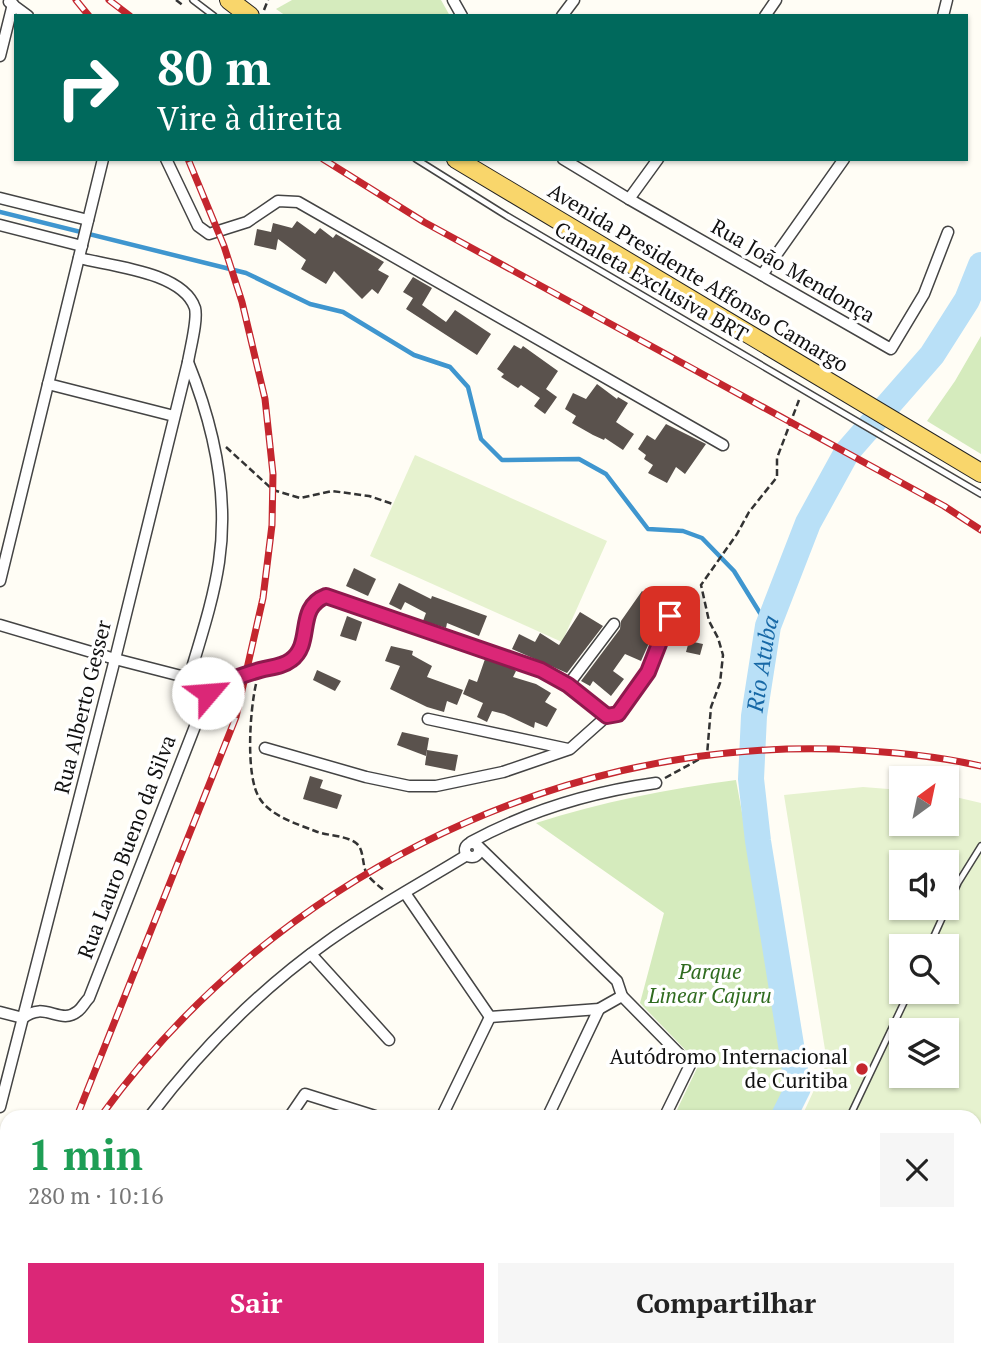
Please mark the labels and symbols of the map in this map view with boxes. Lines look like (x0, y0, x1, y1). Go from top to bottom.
street label: Avenida Presidente Affonso Camargo (543, 176, 854, 378)
street label: Rua João Mendonça (707, 212, 881, 329)
street label: Canaleta Exclusiva BRT (550, 214, 753, 348)
pin (640, 586, 700, 646)
water label: Rio Atuba (739, 610, 786, 715)
street label: Rua Alberto Gesser (47, 617, 117, 796)
position arrow (171, 656, 245, 730)
street label: Rua Lauro Bueno da Silva (70, 730, 182, 962)
north arrow (889, 766, 959, 836)
park label: Parque Linear Cajuru (647, 957, 772, 1009)
place label: Autódromo Internacional de Curitiba (610, 1042, 848, 1094)
marker: Autódromo Internacional de Curitiba (854, 1061, 870, 1077)

